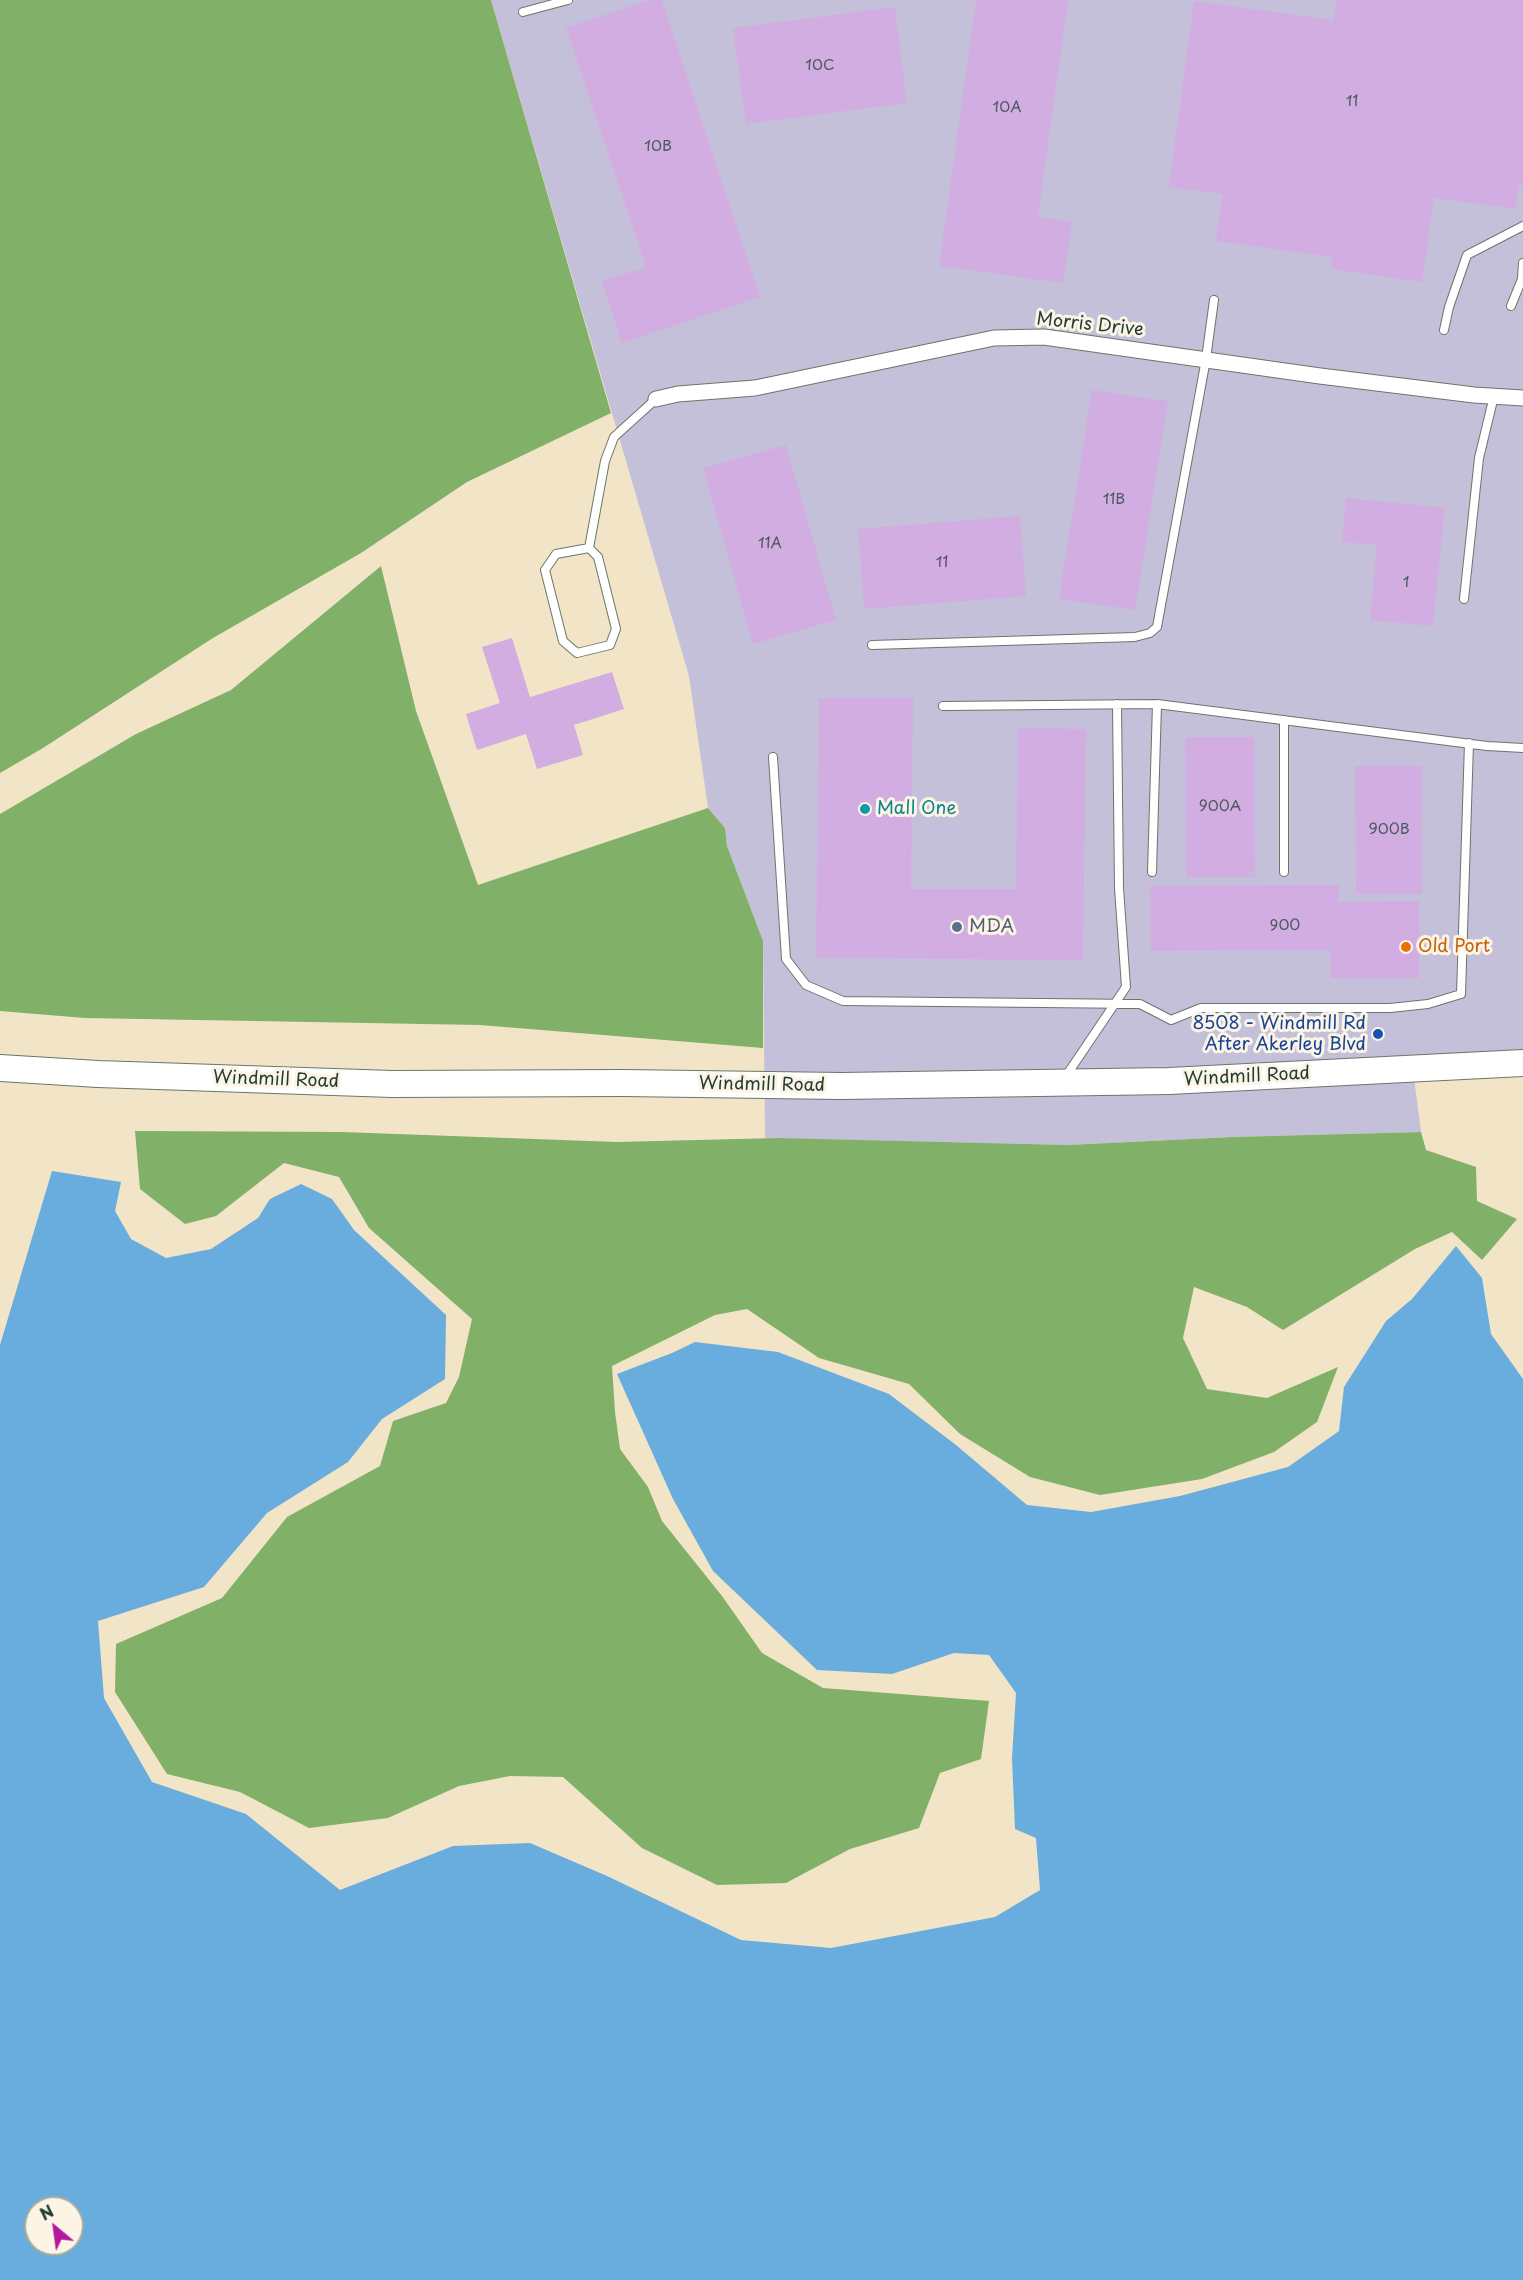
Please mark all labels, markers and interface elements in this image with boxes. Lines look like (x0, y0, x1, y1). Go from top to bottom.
house number: 10C (805, 57, 835, 75)
house number: 11 (1346, 93, 1358, 111)
house number: 10A (992, 99, 1022, 117)
house number: 10B (644, 138, 672, 156)
street label: Morris Drive (1035, 309, 1145, 341)
house number: 11B (1103, 491, 1125, 509)
house number: 11A (758, 535, 782, 553)
house number: 11 (936, 554, 948, 572)
house number: 1 (1403, 574, 1409, 592)
place label: Mall One (877, 798, 957, 820)
house number: 900A (1199, 798, 1241, 816)
marker: Mall One (858, 802, 872, 816)
house number: 900B (1368, 821, 1410, 839)
place label: MDA (969, 916, 1014, 938)
house number: 900 (1270, 917, 1300, 935)
marker: MDA (950, 920, 964, 934)
place label: Old Port (1418, 936, 1490, 958)
marker: Old Port (1399, 940, 1413, 954)
place label: 8508 - Windmill Rd After Akerley Blvd (1192, 1013, 1366, 1056)
marker: 8508 - Windmill Rd After Akerley Blvd (1371, 1027, 1385, 1041)
street label: Windmill Road (1183, 1063, 1311, 1091)
street label: Windmill Road (213, 1067, 339, 1093)
street label: Windmill Road (699, 1073, 825, 1097)
north arrow (24, 2196, 84, 2256)
text: N (35, 2198, 58, 2226)

